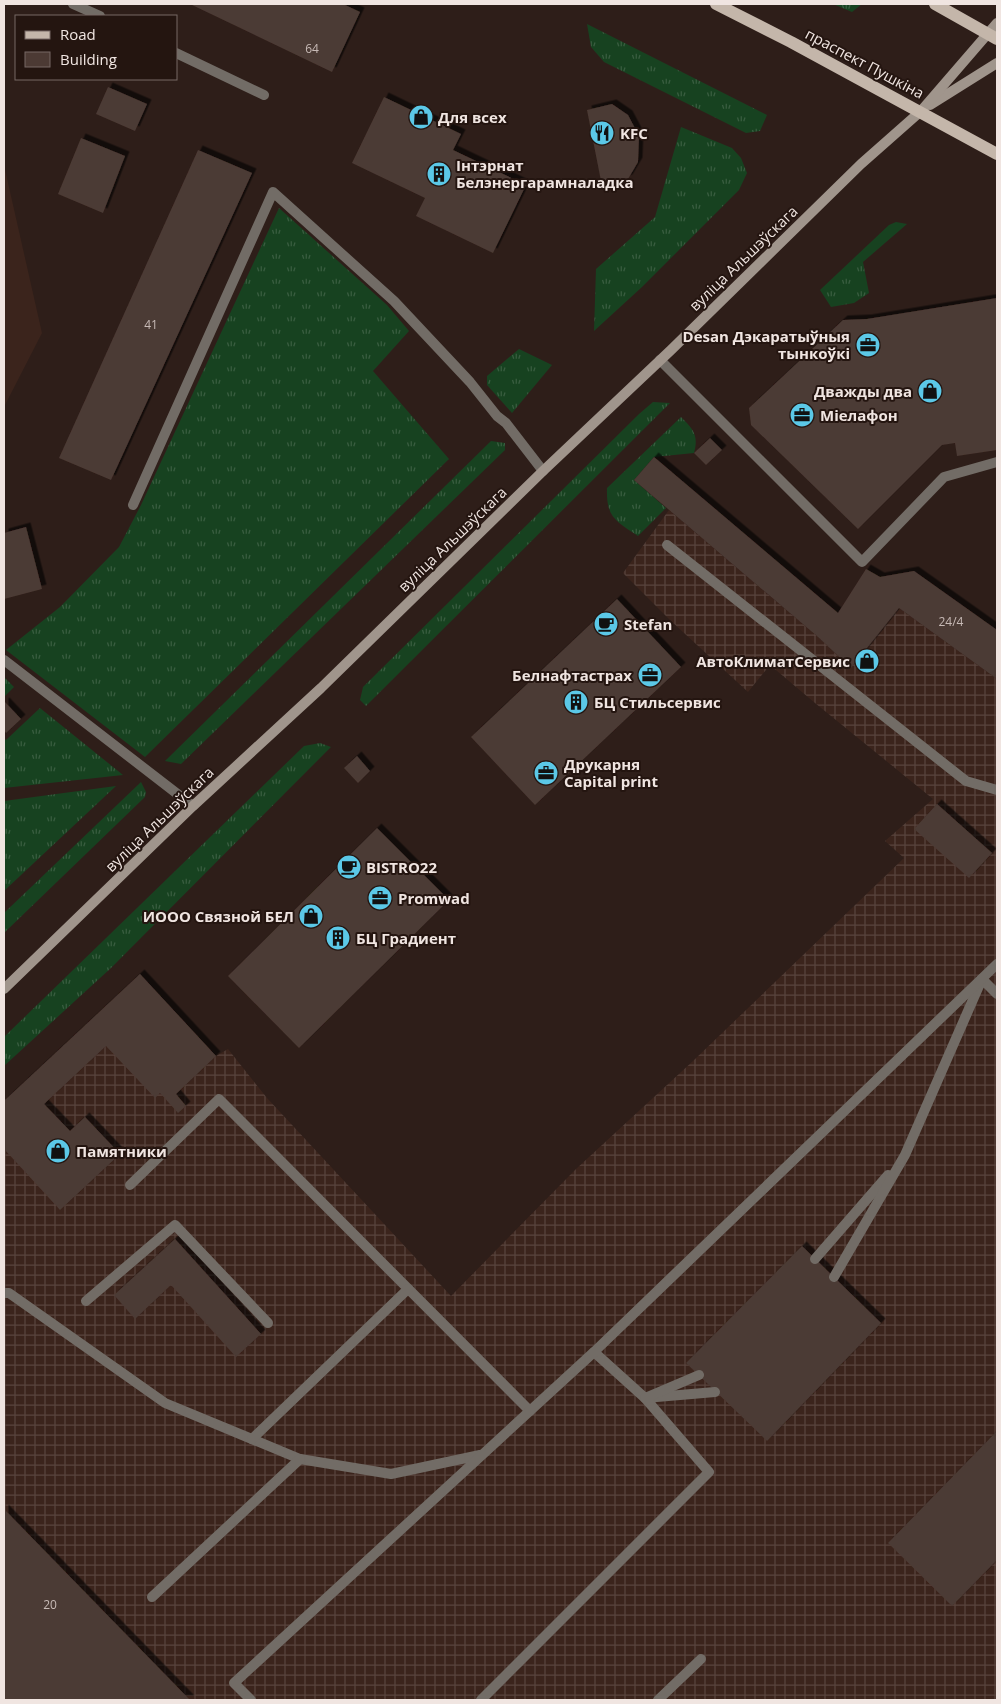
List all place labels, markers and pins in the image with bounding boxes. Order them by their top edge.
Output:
shop icon: Для всех [408,104,434,130]
place label: Для всех [438,107,507,127]
restaurant icon: KFC [589,120,615,146]
place label: KFC [620,123,648,143]
place label: Інтэрнат Белэнергарамналадка [456,155,634,192]
building icon: Інтэрнат Белэнергарамналадка [426,161,452,187]
place label: Desan Дэкаратыўныя тынкоўкі [683,326,850,363]
office icon: Desan Дэкаратыўныя тынкоўкі [855,332,881,358]
shop icon: Дважды два [917,378,943,404]
place label: Дважды два [814,381,912,401]
office icon: Міелафон [789,402,815,428]
place label: Міелафон [820,405,898,425]
cafe icon: Stefan [593,611,619,637]
place label: Stefan [624,614,672,634]
shop icon: АвтоКлиматСервис [854,648,880,674]
place label: АвтоКлиматСервис [696,651,850,671]
office icon: Белнафтастрах [637,662,663,688]
place label: Белнафтастрах [512,665,632,685]
building icon: БЦ Стильсервис [563,689,589,715]
place label: БЦ Стильсервис [594,692,721,712]
place label: Друкарня Capital print [564,754,658,791]
office icon: Друкарня Capital print [533,760,559,786]
cafe icon: BISTRO22 [336,854,362,880]
place label: BISTRO22 [366,857,437,877]
office icon: Promwad [367,885,393,911]
place label: Promwad [398,888,470,908]
shop icon: ИООО Связной БЕЛ [298,903,324,929]
place label: ИООО Связной БЕЛ [143,906,294,926]
building icon: БЦ Градиент [325,925,351,951]
place label: БЦ Градиент [356,928,456,948]
shop icon: Памятники [45,1138,71,1164]
place label: Памятники [76,1141,167,1161]

